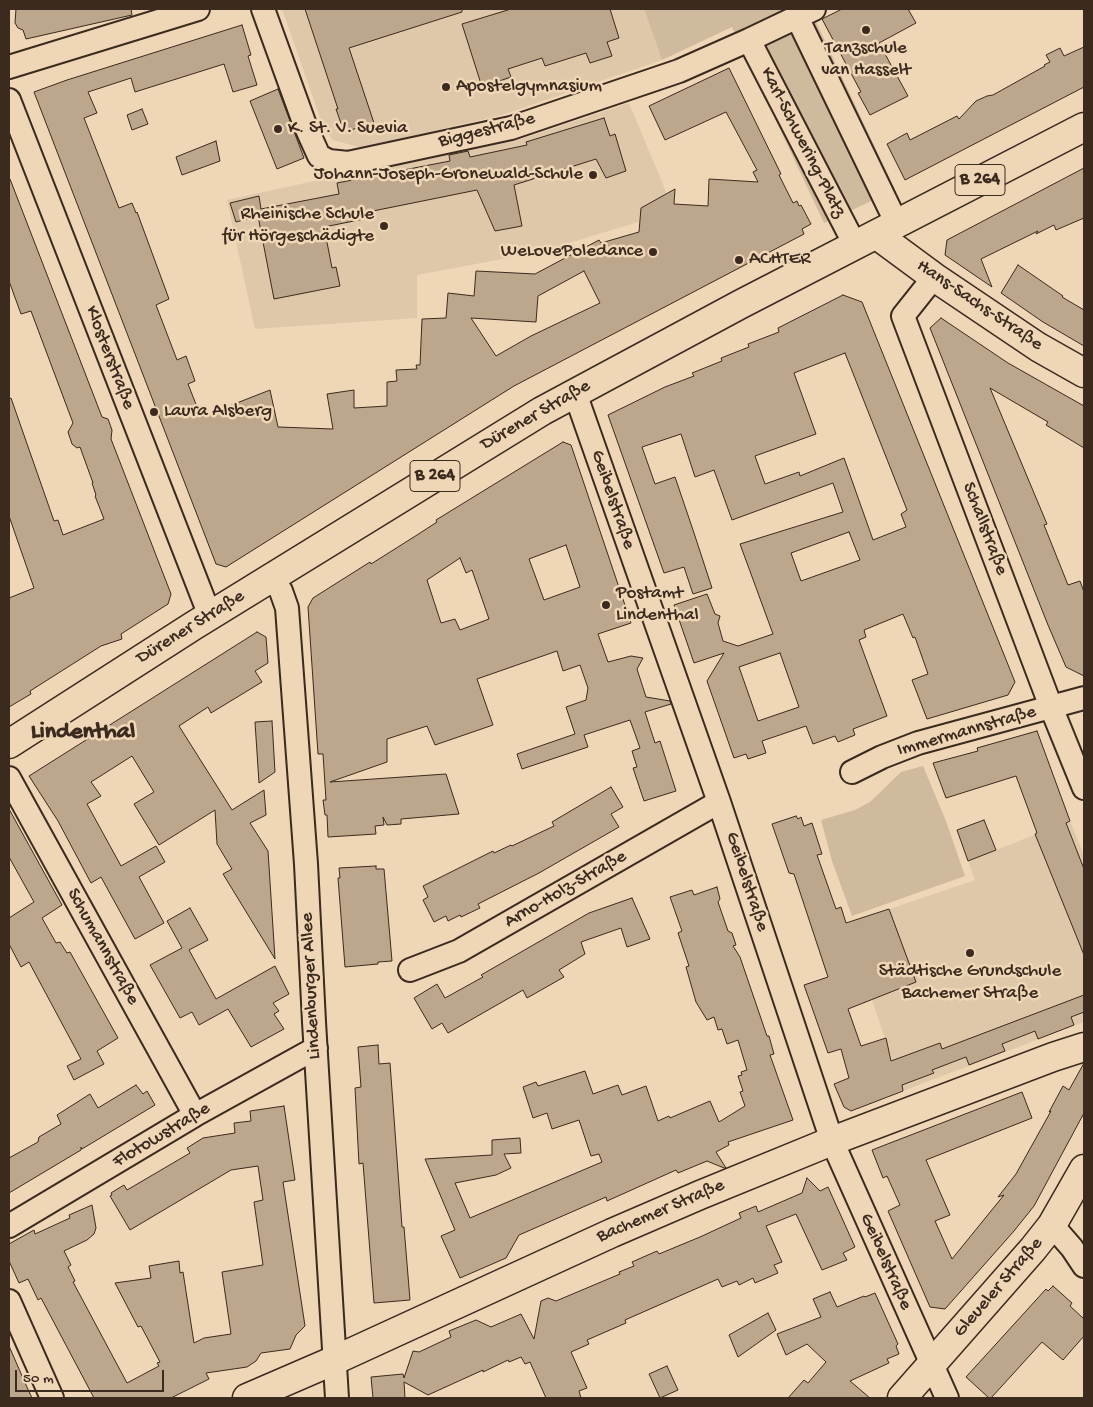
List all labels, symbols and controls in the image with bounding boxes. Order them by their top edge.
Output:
marker: Tanzschule van Hasselt [860,24,872,36]
place label: Tanzschule van Hasselt [821,38,911,82]
street label: Karl-Schwering-Platz [754,64,850,222]
place label: Apostelgymnasium [456,76,602,98]
marker: Apostelgymnasium [440,81,452,93]
street label: Biggestraße [436,108,538,154]
place label: K. St. V. Suevia [288,118,408,140]
marker: K. St. V. Suevia [272,123,284,135]
place label: Johann-Joseph-Gronewald-Schule [314,164,583,186]
road number: B 264 [955,164,1005,196]
marker: Johann-Joseph-Gronewald-Schule [587,169,599,181]
place label: Rheinische Schule für Hörgeschädigte [222,204,374,248]
marker: Rheinische Schule für Hörgeschädigte [378,220,390,232]
place label: WeLovePoledance [501,241,643,263]
marker: WeLovePoledance [647,246,659,258]
place label: ACHTER [749,249,810,271]
marker: ACHTER [733,254,745,266]
street label: Hans-Sachs-Straße [911,255,1047,357]
street label: Klosterstraße [79,303,139,413]
street label: Dürener Straße [477,375,595,457]
place label: Laura Alsberg [164,401,272,423]
marker: Laura Alsberg [148,406,160,418]
street label: Geibelstraße [584,447,640,553]
road number: B 264 [410,461,460,492]
street label: Schallstraße [956,479,1012,579]
place label: Postamt Lindenthal [616,583,699,627]
street label: Dürener Straße [133,586,249,670]
marker: Postamt Lindenthal [600,599,612,611]
street label: Immermannstraße [895,701,1039,763]
district label: Lindenthal [31,719,135,747]
street label: Geibelstraße [719,829,773,935]
street label: Arno-Holz-Straße [501,846,631,934]
street label: Schumannstraße [61,885,143,1009]
street label: Lindenburger Allee [297,912,327,1060]
marker: Städtische Grundschule Bachemer Straße [964,947,976,959]
place label: Städtische Grundschule Bachemer Straße [879,961,1061,1005]
street label: Flotowstraße [109,1098,215,1174]
street label: Bachemer Straße [594,1175,728,1249]
street label: Geibelstraße [854,1210,916,1314]
street label: Gleueler Straße [949,1233,1049,1343]
scale bar [18,1360,166,1392]
text: 50 m [23,1370,54,1388]

